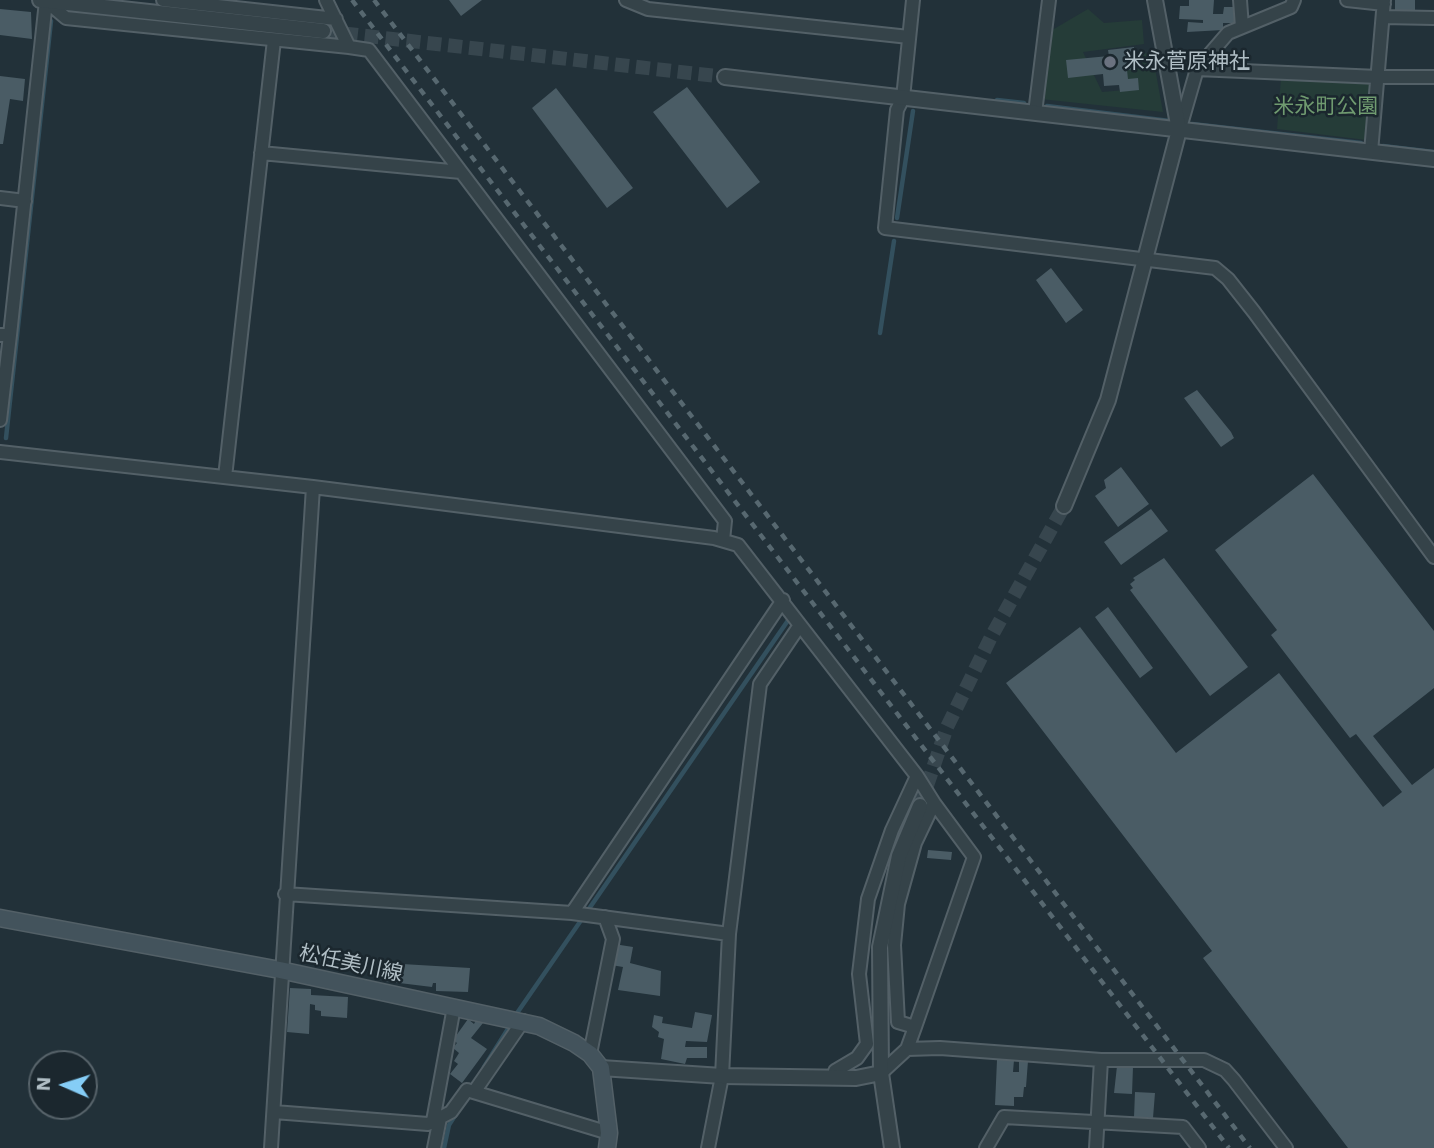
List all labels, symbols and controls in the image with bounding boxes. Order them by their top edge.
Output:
place label: 米永菅原神社 [1124,49,1250,75]
marker: 米永菅原神社 [1102,54,1118,70]
park label: 米永町公園 [1274,94,1378,120]
street label: 松任美川線 [297,941,405,987]
north arrow [28,1050,98,1120]
text: N [32,1076,55,1092]

